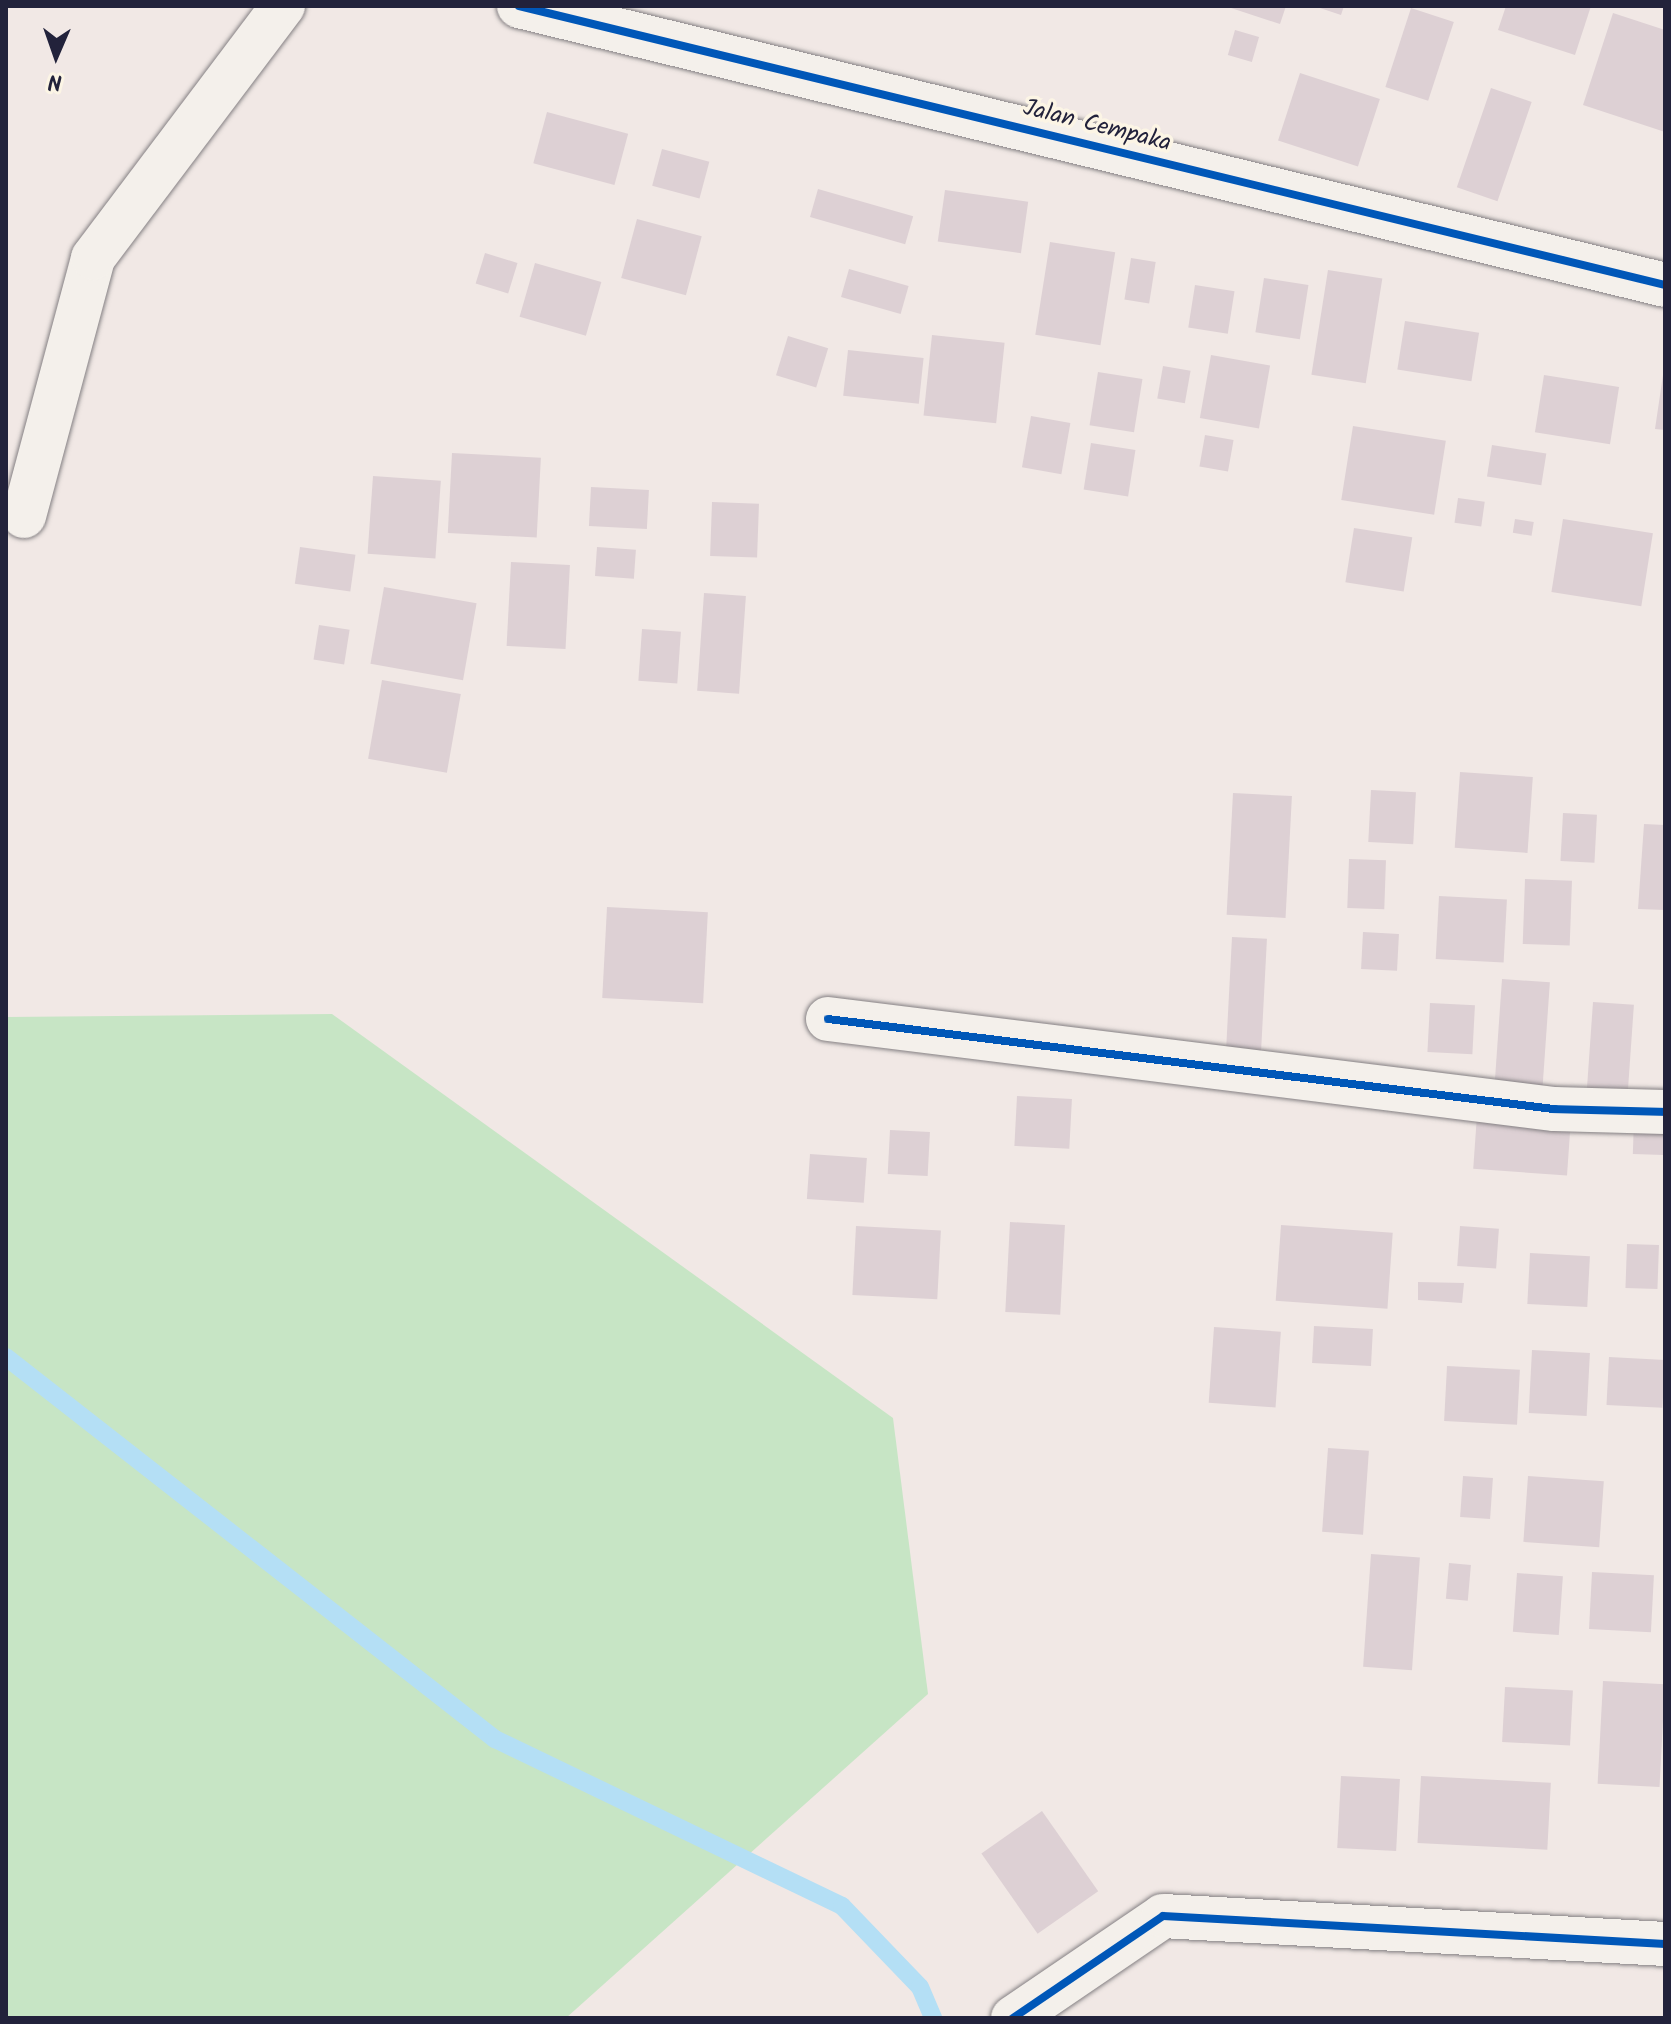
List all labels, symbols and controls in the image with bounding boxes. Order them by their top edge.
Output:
north arrow [16,16,96,96]
text: N [48,63,63,98]
street label: Jalan Cempaka [1020,94,1174,158]

